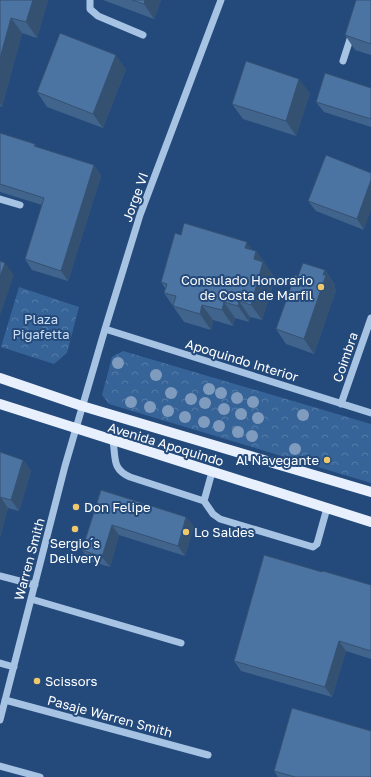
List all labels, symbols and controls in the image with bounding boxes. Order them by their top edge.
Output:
street label: Jorge VI [119,170,151,224]
place label: Consulado Honorario de Costa de Marfil [181,272,313,303]
marker: Consulado Honorario de Costa de Marfil [316,282,326,292]
park label: Plaza Pigafetta [12,311,70,342]
street label: Coimbra [329,330,361,384]
street label: Apoquindo Interior [184,335,300,385]
street label: Avenida Apoquindo [106,419,226,469]
place label: Al Navegante [236,452,319,468]
marker: Al Navegante [322,455,332,465]
place label: Don Felipe [84,499,150,515]
marker: Don Felipe [71,502,81,512]
street label: Warren Smith [10,516,48,602]
marker: Sergio´s Delivery [70,524,80,534]
place label: Lo Saldes [194,524,255,540]
marker: Lo Saldes [181,527,191,537]
place label: Sergio´s Delivery [49,535,102,566]
place label: Scissors [45,673,98,689]
marker: Scissors [32,676,42,686]
street label: Pasaje Warren Smith [46,692,174,740]

